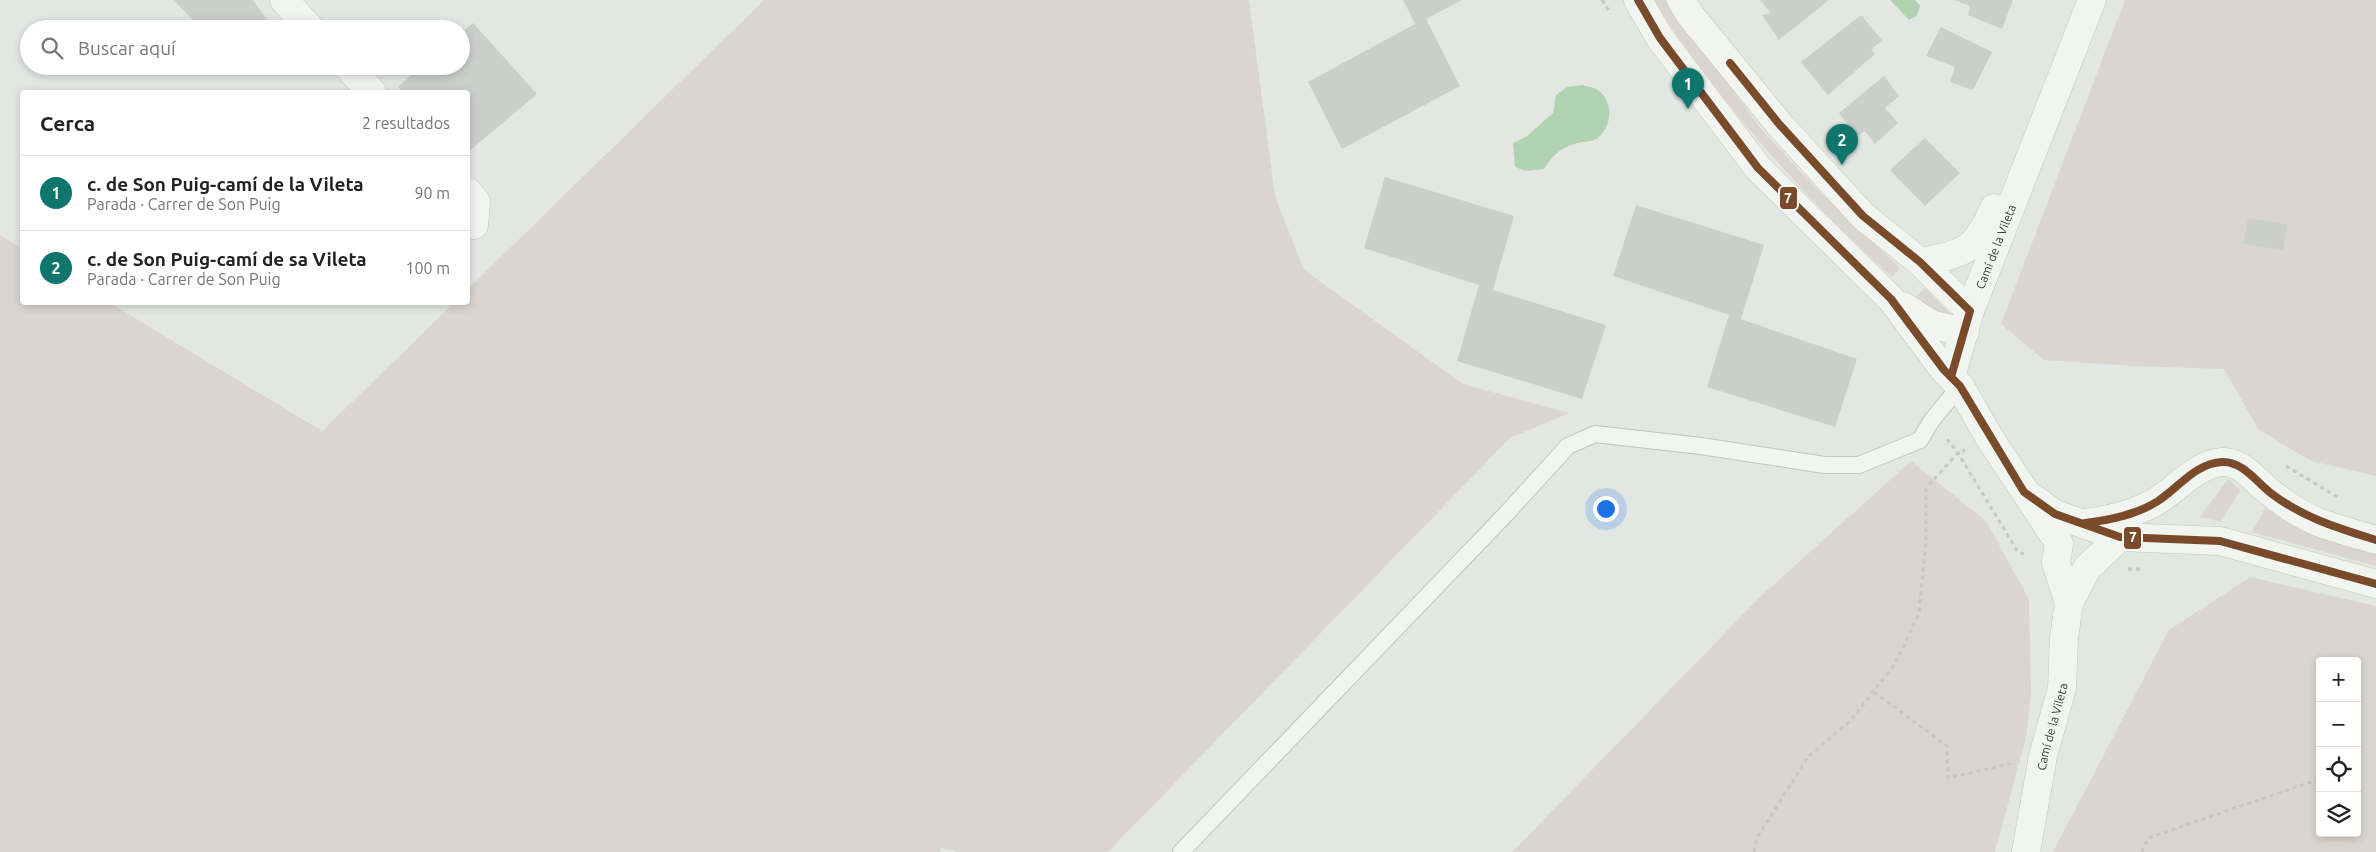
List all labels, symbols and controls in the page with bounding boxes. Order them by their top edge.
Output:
search box [20,20,470,75]
icon: search [38,34,66,62]
text: Buscar aquí [78,37,176,59]
pin: 1 [1672,68,1704,109]
text: Cerca [40,111,95,135]
text: 2 resultados [362,114,450,132]
pin: 2 [1826,124,1858,165]
text: c. de Son Puig-camí de la Vileta [87,173,364,195]
text: 1 [51,184,61,202]
text: 90 m [414,184,450,202]
line badge: 7 [1779,186,1798,210]
text: 7 [1784,190,1792,206]
text: Parada · Carrer de Son Puig [87,195,281,213]
street label: Camí de la Vileta [1973,202,2018,291]
text: c. de Son Puig-camí de sa Vileta [87,248,367,270]
text: 2 [51,259,61,277]
text: 100 m [405,259,450,277]
text: Parada · Carrer de Son Puig [87,270,281,288]
your location [1593,496,1619,522]
line badge: 7 [2123,526,2142,550]
text: 7 [2129,529,2137,545]
map controls [2316,657,2361,837]
button: + [2316,657,2361,702]
street label: Camí de la Vileta [2034,683,2069,771]
button: − [2316,702,2361,747]
button: locate [2316,747,2361,792]
button: layers [2316,792,2361,837]

